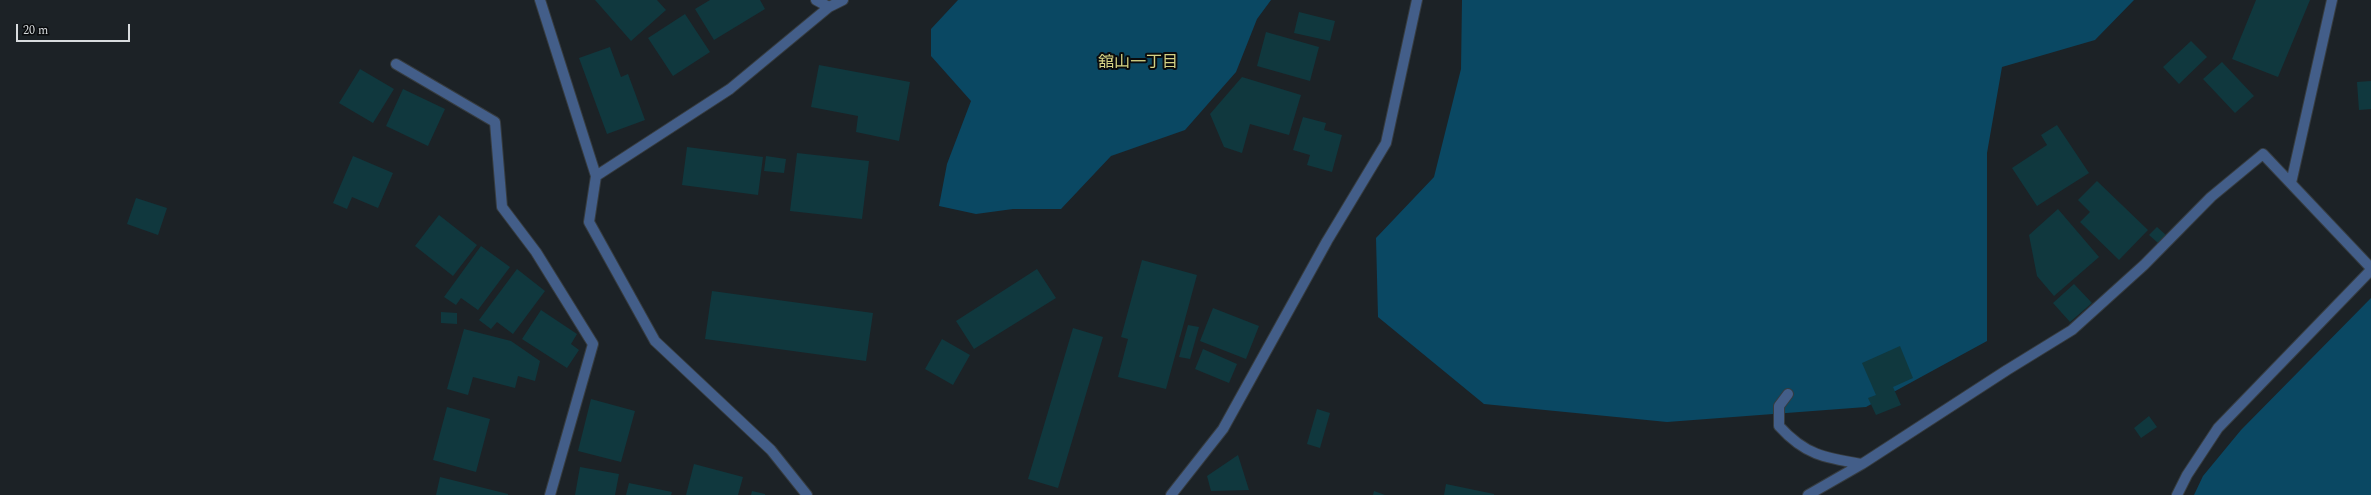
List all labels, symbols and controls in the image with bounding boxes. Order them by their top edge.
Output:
scale bar [18,16,132,42]
text: 20 m [23,21,48,40]
district label: 舘山一丁目 [1098,54,1178,74]

